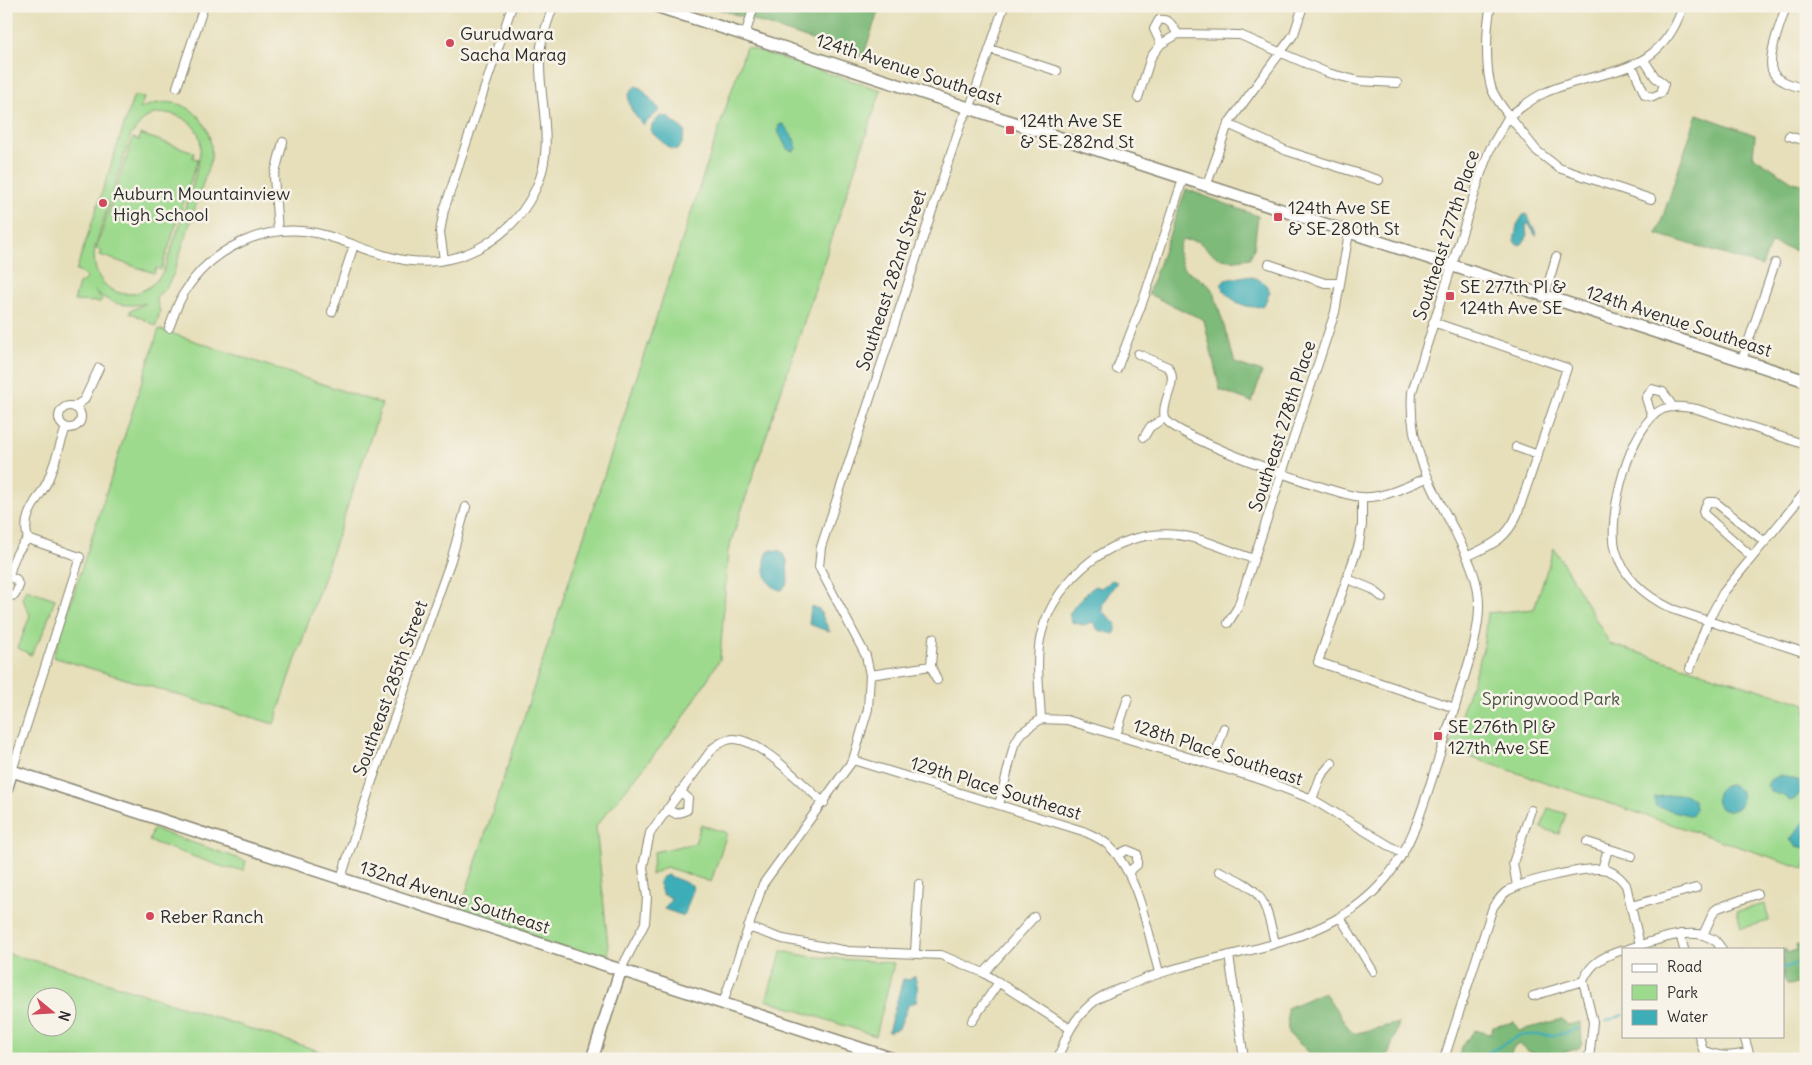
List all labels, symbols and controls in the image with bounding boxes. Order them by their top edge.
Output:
place label: Gurudwara Sacha Marag [460,22,566,66]
street label: 124th Avenue Southeast [813,28,1005,110]
marker: Gurudwara Sacha Marag [444,37,456,49]
place label: 124th Ave SE & SE 282nd St [1020,109,1134,153]
marker: 124th Ave SE & SE 282nd St [1004,124,1016,136]
street label: Southeast 277th Place [1408,147,1484,323]
place label: Auburn Mountainview High School [113,182,290,226]
street label: Southeast 282nd Street [851,187,931,373]
place label: 124th Ave SE & SE 280th St [1288,196,1400,240]
marker: Auburn Mountainview High School [97,197,109,209]
marker: 124th Ave SE & SE 280th St [1272,211,1284,223]
place label: SE 277th Pl & 124th Ave SE [1460,275,1566,319]
street label: 124th Avenue Southeast [1583,280,1775,362]
marker: SE 277th Pl & 124th Ave SE [1444,290,1456,302]
street label: Southeast 278th Place [1243,337,1321,515]
street label: Southeast 285th Street [348,597,432,779]
park label: Springwood Park [1482,687,1620,710]
street label: 128th Place Southeast [1130,714,1306,790]
place label: SE 276th Pl & 127th Ave SE [1448,715,1556,759]
marker: SE 276th Pl & 127th Ave SE [1432,730,1444,742]
street label: 129th Place Southeast [908,751,1084,825]
street label: 132nd Avenue Southeast [357,855,553,939]
place label: Reber Ranch [160,905,264,928]
marker: Reber Ranch [144,910,156,922]
legend [1622,948,1784,1038]
text: Road [1667,957,1702,976]
text: Park [1667,983,1698,1002]
north arrow [28,988,78,1038]
text: Water [1667,1007,1708,1026]
text: N [54,1009,74,1023]

